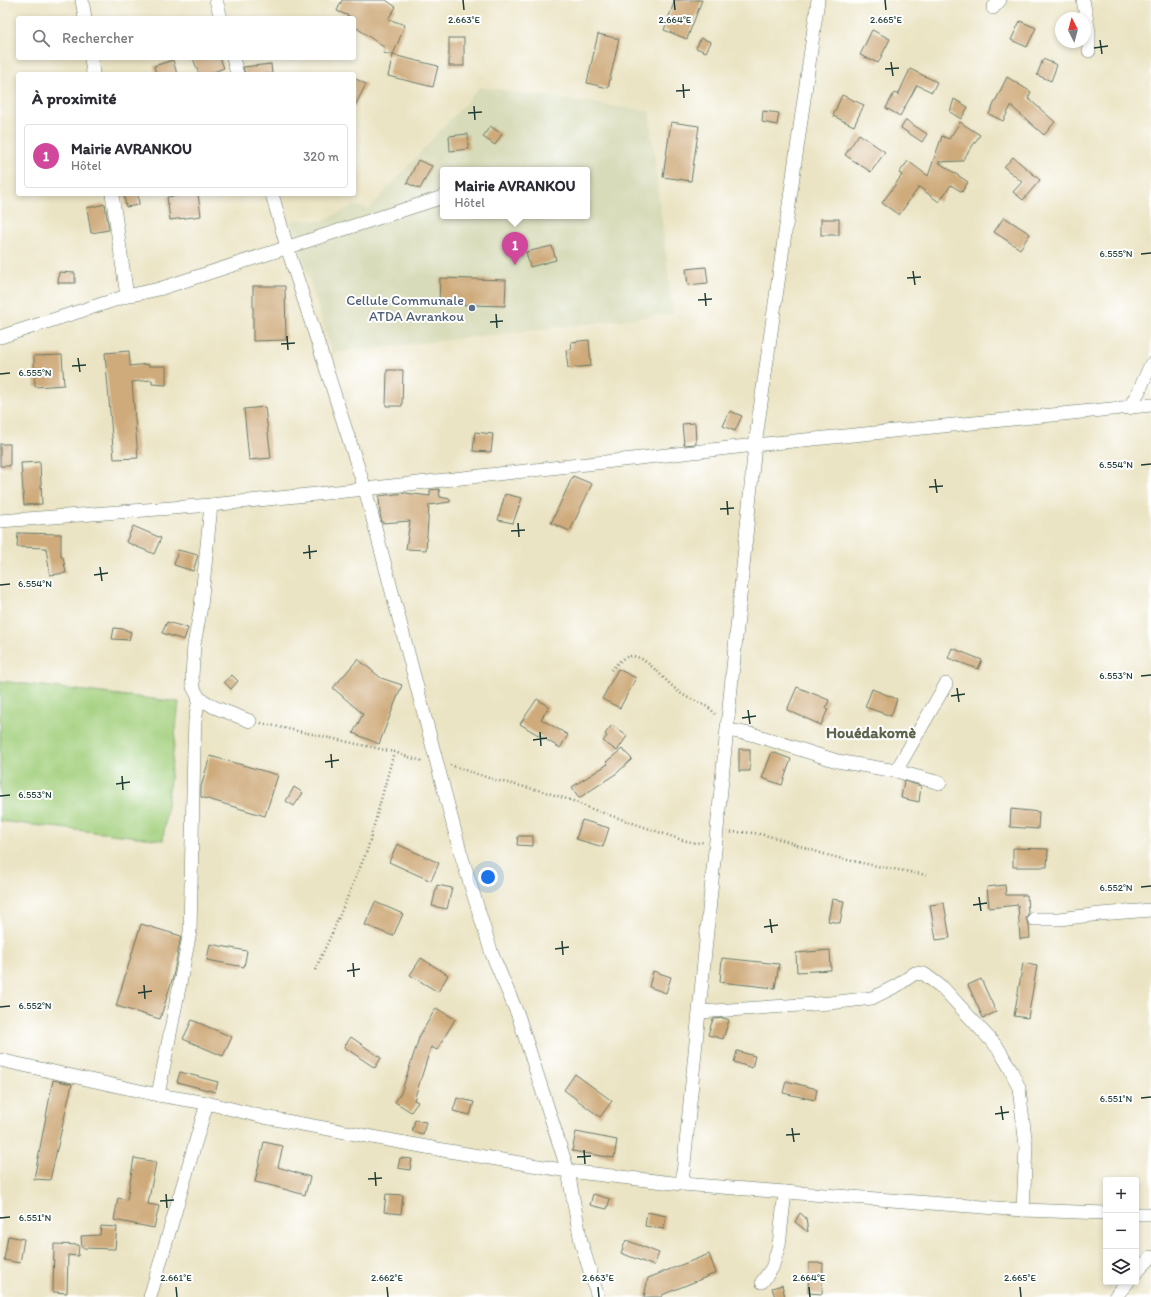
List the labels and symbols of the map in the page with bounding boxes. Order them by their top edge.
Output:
north arrow [1055,12,1091,48]
text: 2.663°E [448,13,481,26]
text: 2.664°E [659,13,692,26]
text: 2.665°E [870,13,902,26]
pin: 1 [502,232,528,265]
text: 6.555°N [1099,247,1133,260]
place label: Cellule Communale ATDA Avrankou [346,292,464,325]
marker: Cellule Communale ATDA Avrankou [467,303,477,313]
text: 6.555°N [18,366,52,379]
text: 6.554°N [1099,458,1133,471]
text: 6.554°N [18,577,52,590]
text: 6.553°N [1099,669,1133,682]
district label: Houédakomè [826,723,916,742]
text: 6.553°N [18,788,52,801]
your location [478,867,498,887]
text: 6.552°N [1099,881,1133,894]
text: 6.552°N [18,999,52,1012]
text: 6.551°N [1100,1092,1133,1105]
text: 6.551°N [19,1211,52,1224]
text: 2.661°E [160,1271,192,1284]
text: 2.662°E [371,1271,403,1284]
text: 2.663°E [582,1271,615,1284]
text: 2.664°E [793,1271,826,1284]
text: 2.665°E [1004,1271,1036,1284]

